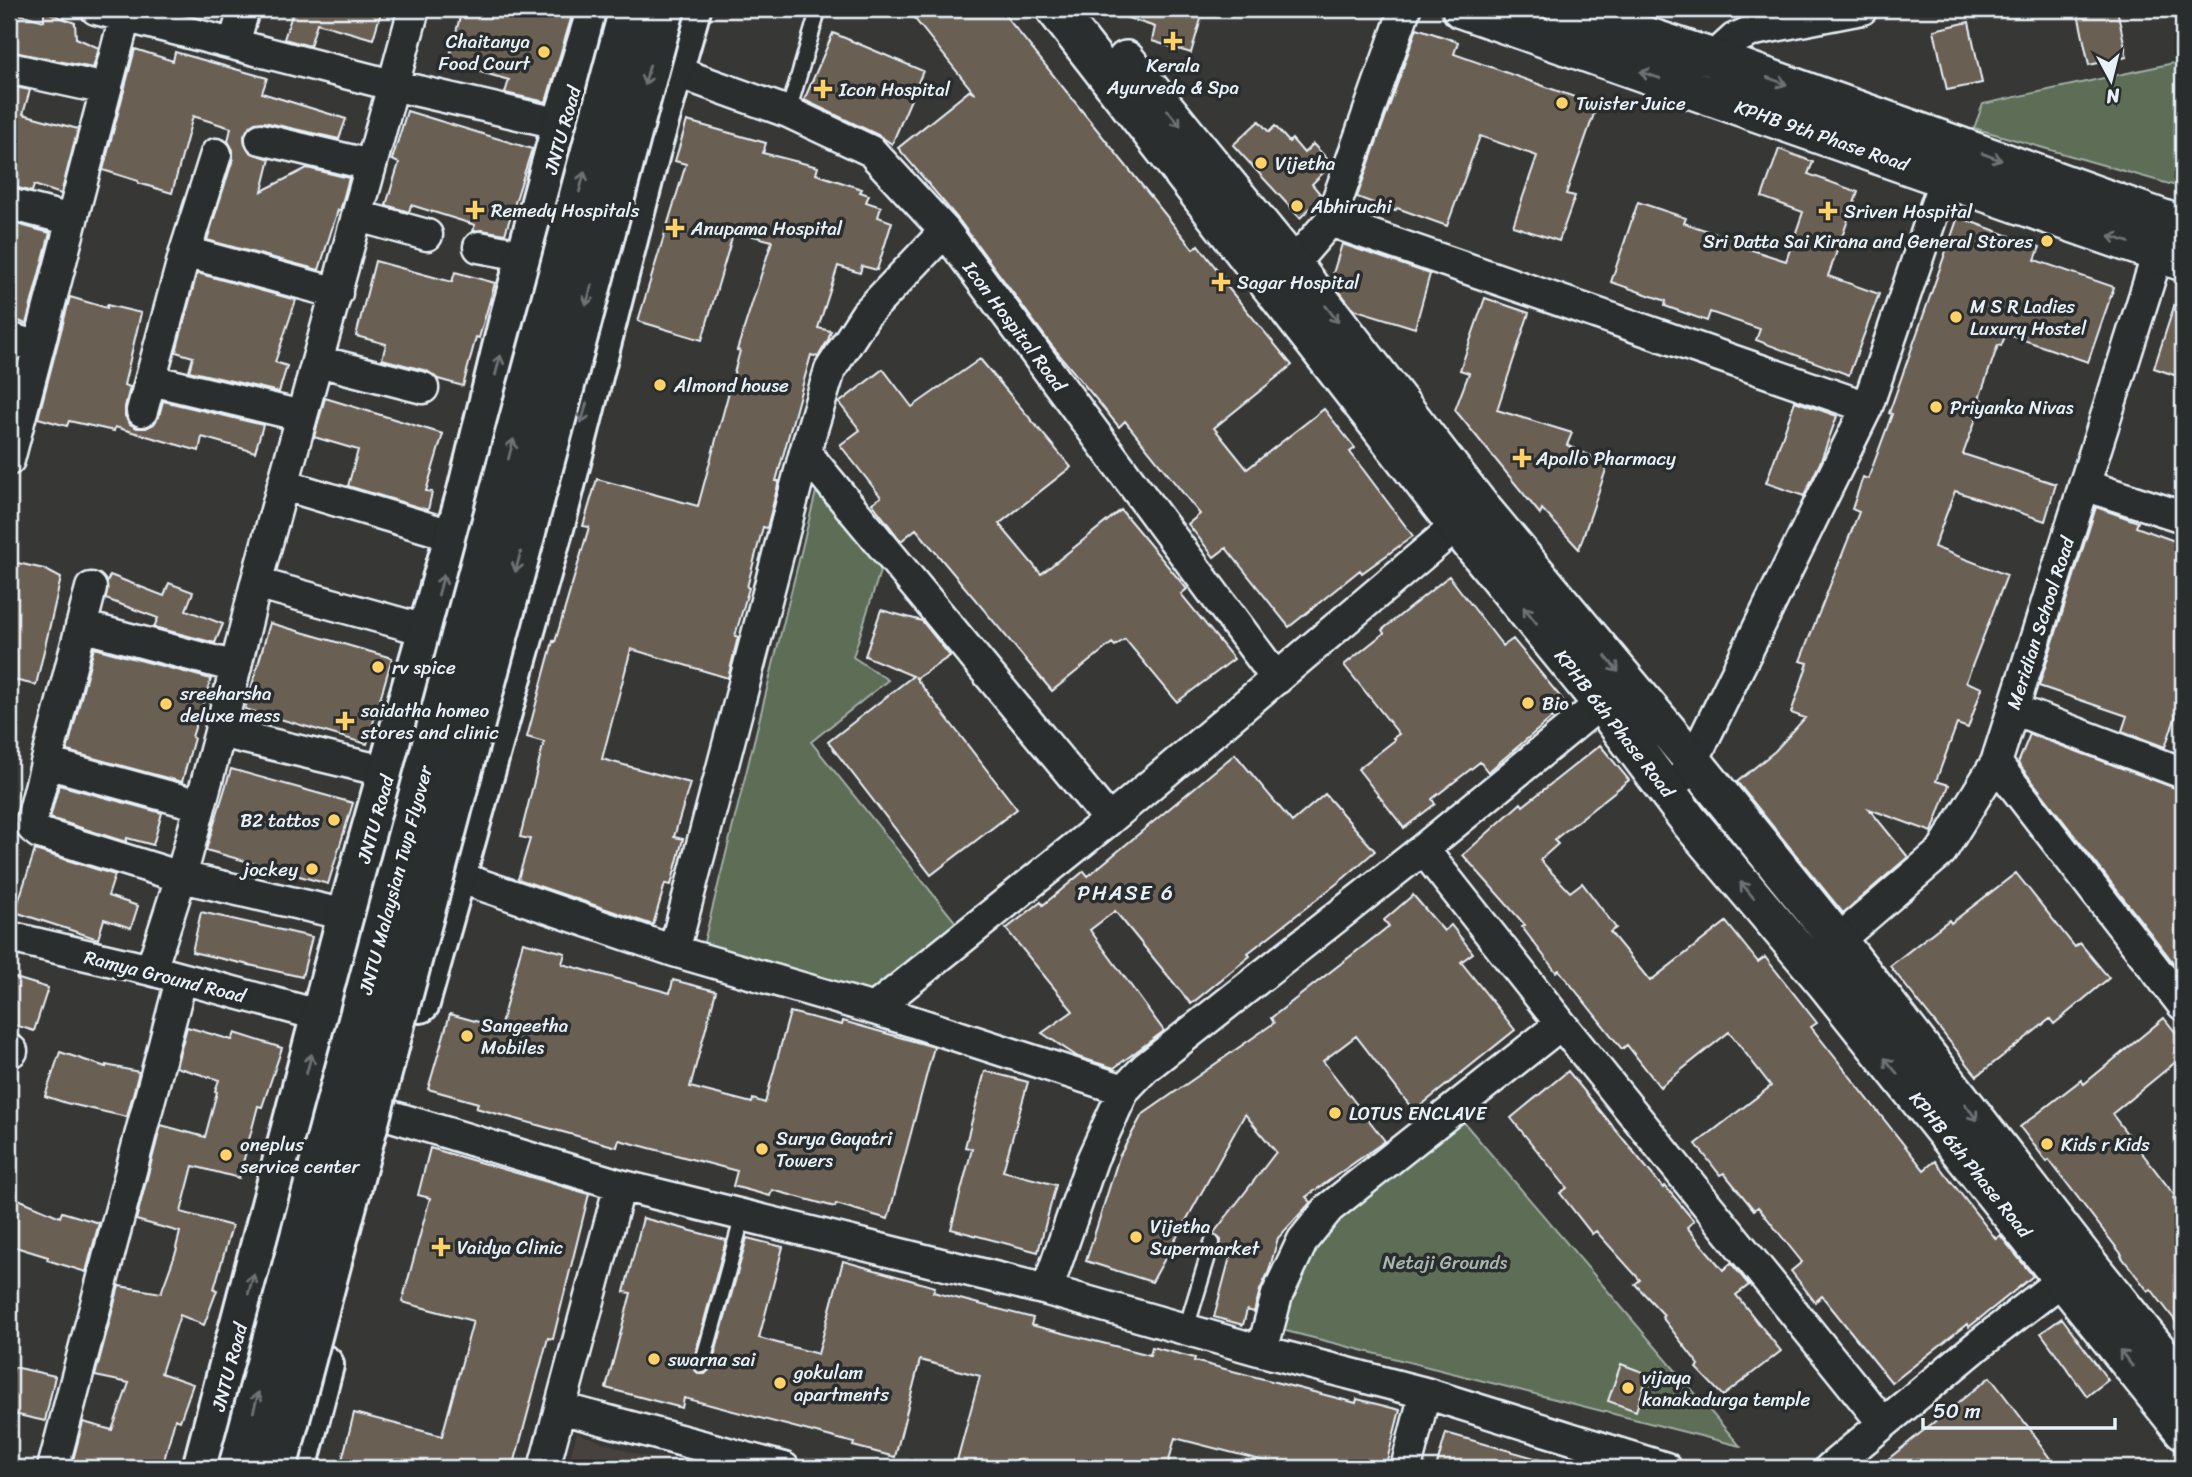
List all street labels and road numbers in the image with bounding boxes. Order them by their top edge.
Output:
street label: JNTU Road [534,80,591,179]
street label: KPHB 9th Phase Road [1730,90,1914,181]
street label: Icon Hospital Road [954,253,1076,400]
street label: Meridian School Road [1997,531,2085,714]
street label: KPHB 6th Phase Road [1546,642,1684,806]
street label: JNTU Malaysian Twp Flyover [349,761,442,999]
street label: JNTU Road [347,769,404,868]
street label: Ramya Ground Road [81,940,251,1013]
street label: KPHB 6th Phase Road [1901,1083,2041,1246]
street label: JNTU Road [202,1318,258,1416]

